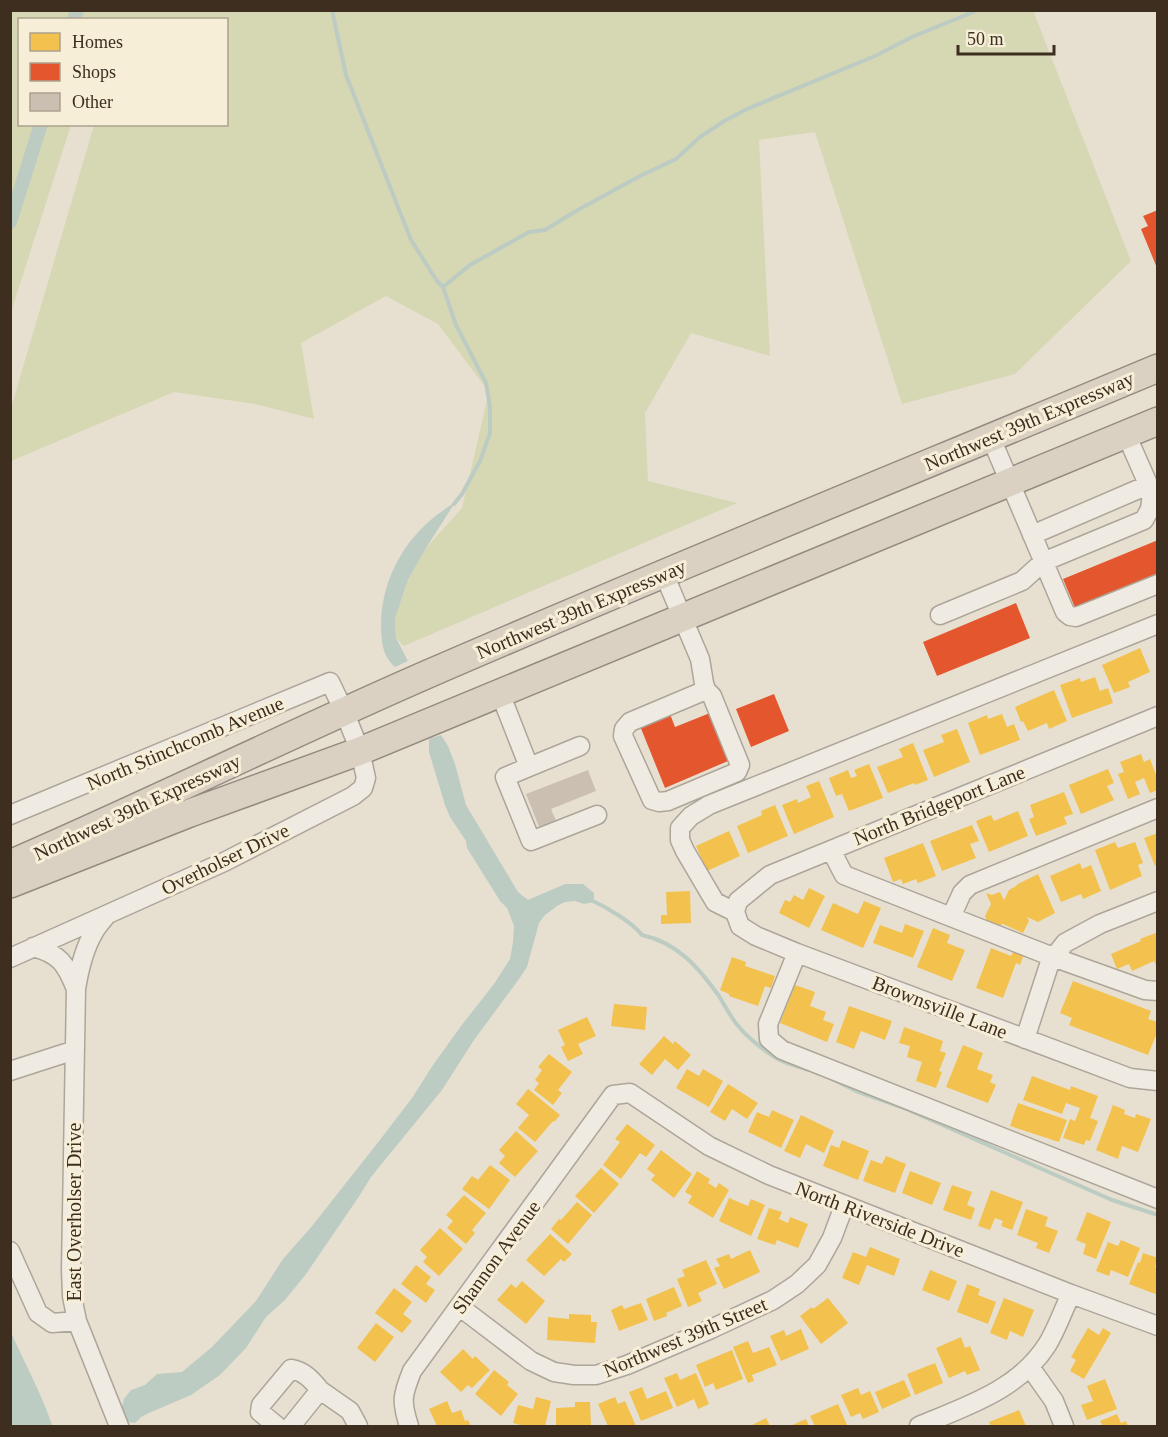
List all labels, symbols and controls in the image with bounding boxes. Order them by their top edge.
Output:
legend [18,18,228,126]
scale bar [958,18,1054,56]
text: 50 m [967,29,1004,49]
text: Homes [72,32,123,52]
text: Shops [72,62,116,82]
text: Other [72,92,113,112]
street label: Northwest 39th Expressway [921,367,1137,476]
street label: Northwest 39th Expressway [473,555,689,664]
street label: North Stinchcomb Avenue [83,691,287,795]
street label: Northwest 39th Expressway [30,749,244,866]
street label: North Bridgeport Lane [850,760,1029,850]
street label: Overholser Drive [158,819,293,899]
street label: Brownsville Lane [869,971,1011,1043]
street label: East Overholser Drive [63,1122,85,1301]
street label: North Riverside Drive [793,1177,968,1261]
street label: Shannon Avenue [448,1196,545,1318]
street label: Northwest 39th Street [600,1292,770,1381]

